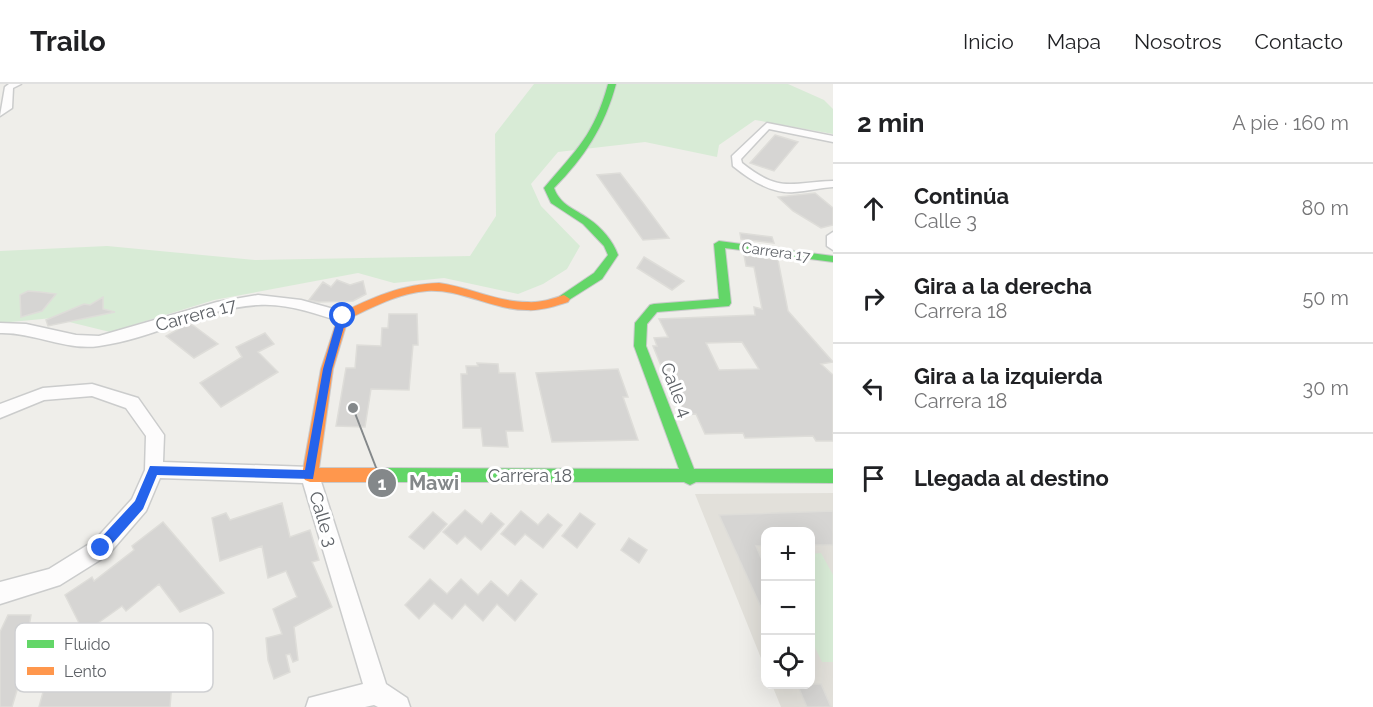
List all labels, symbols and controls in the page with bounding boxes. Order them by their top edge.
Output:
text: Trailo [30,25,106,58]
text: Inicio [963,29,1014,54]
text: Mapa [1047,29,1101,54]
text: Nosotros [1134,29,1222,54]
text: Contacto [1255,29,1343,54]
text: 2 min [857,108,924,138]
text: A pie · 160 m [1232,111,1349,135]
text: Continúa [914,183,1009,209]
icon: ahead [857,192,890,225]
text: 80 m [1301,196,1349,220]
text: Calle 3 [914,209,977,233]
street label: Carrera 17 [740,238,812,266]
text: Gira a la derecha [914,273,1092,299]
icon: right [857,282,890,315]
text: 50 m [1302,286,1349,310]
street label: Carrera 17 [153,294,239,335]
text: Carrera 18 [914,299,1007,323]
route start [329,302,355,328]
street label: Calle 4 [656,359,697,420]
text: Gira a la izquierda [914,363,1103,389]
icon: left [857,372,890,405]
text: 30 m [1303,376,1349,400]
text: Carrera 18 [914,389,1007,413]
icon: arrive [857,462,890,495]
callout: Mawi [367,464,471,502]
street label: Carrera 18 [488,465,572,486]
text: Llegada al destino [914,465,1109,491]
text: Mawi [409,471,459,495]
text: 1 [378,473,387,494]
street label: Calle 3 [305,489,342,549]
map controls [761,527,815,689]
button: + [761,527,815,581]
route end [87,534,113,560]
button: − [761,581,815,635]
legend [15,623,213,692]
text: Fluido [64,635,110,654]
button: locate [761,635,815,689]
text: Lento [64,662,107,681]

